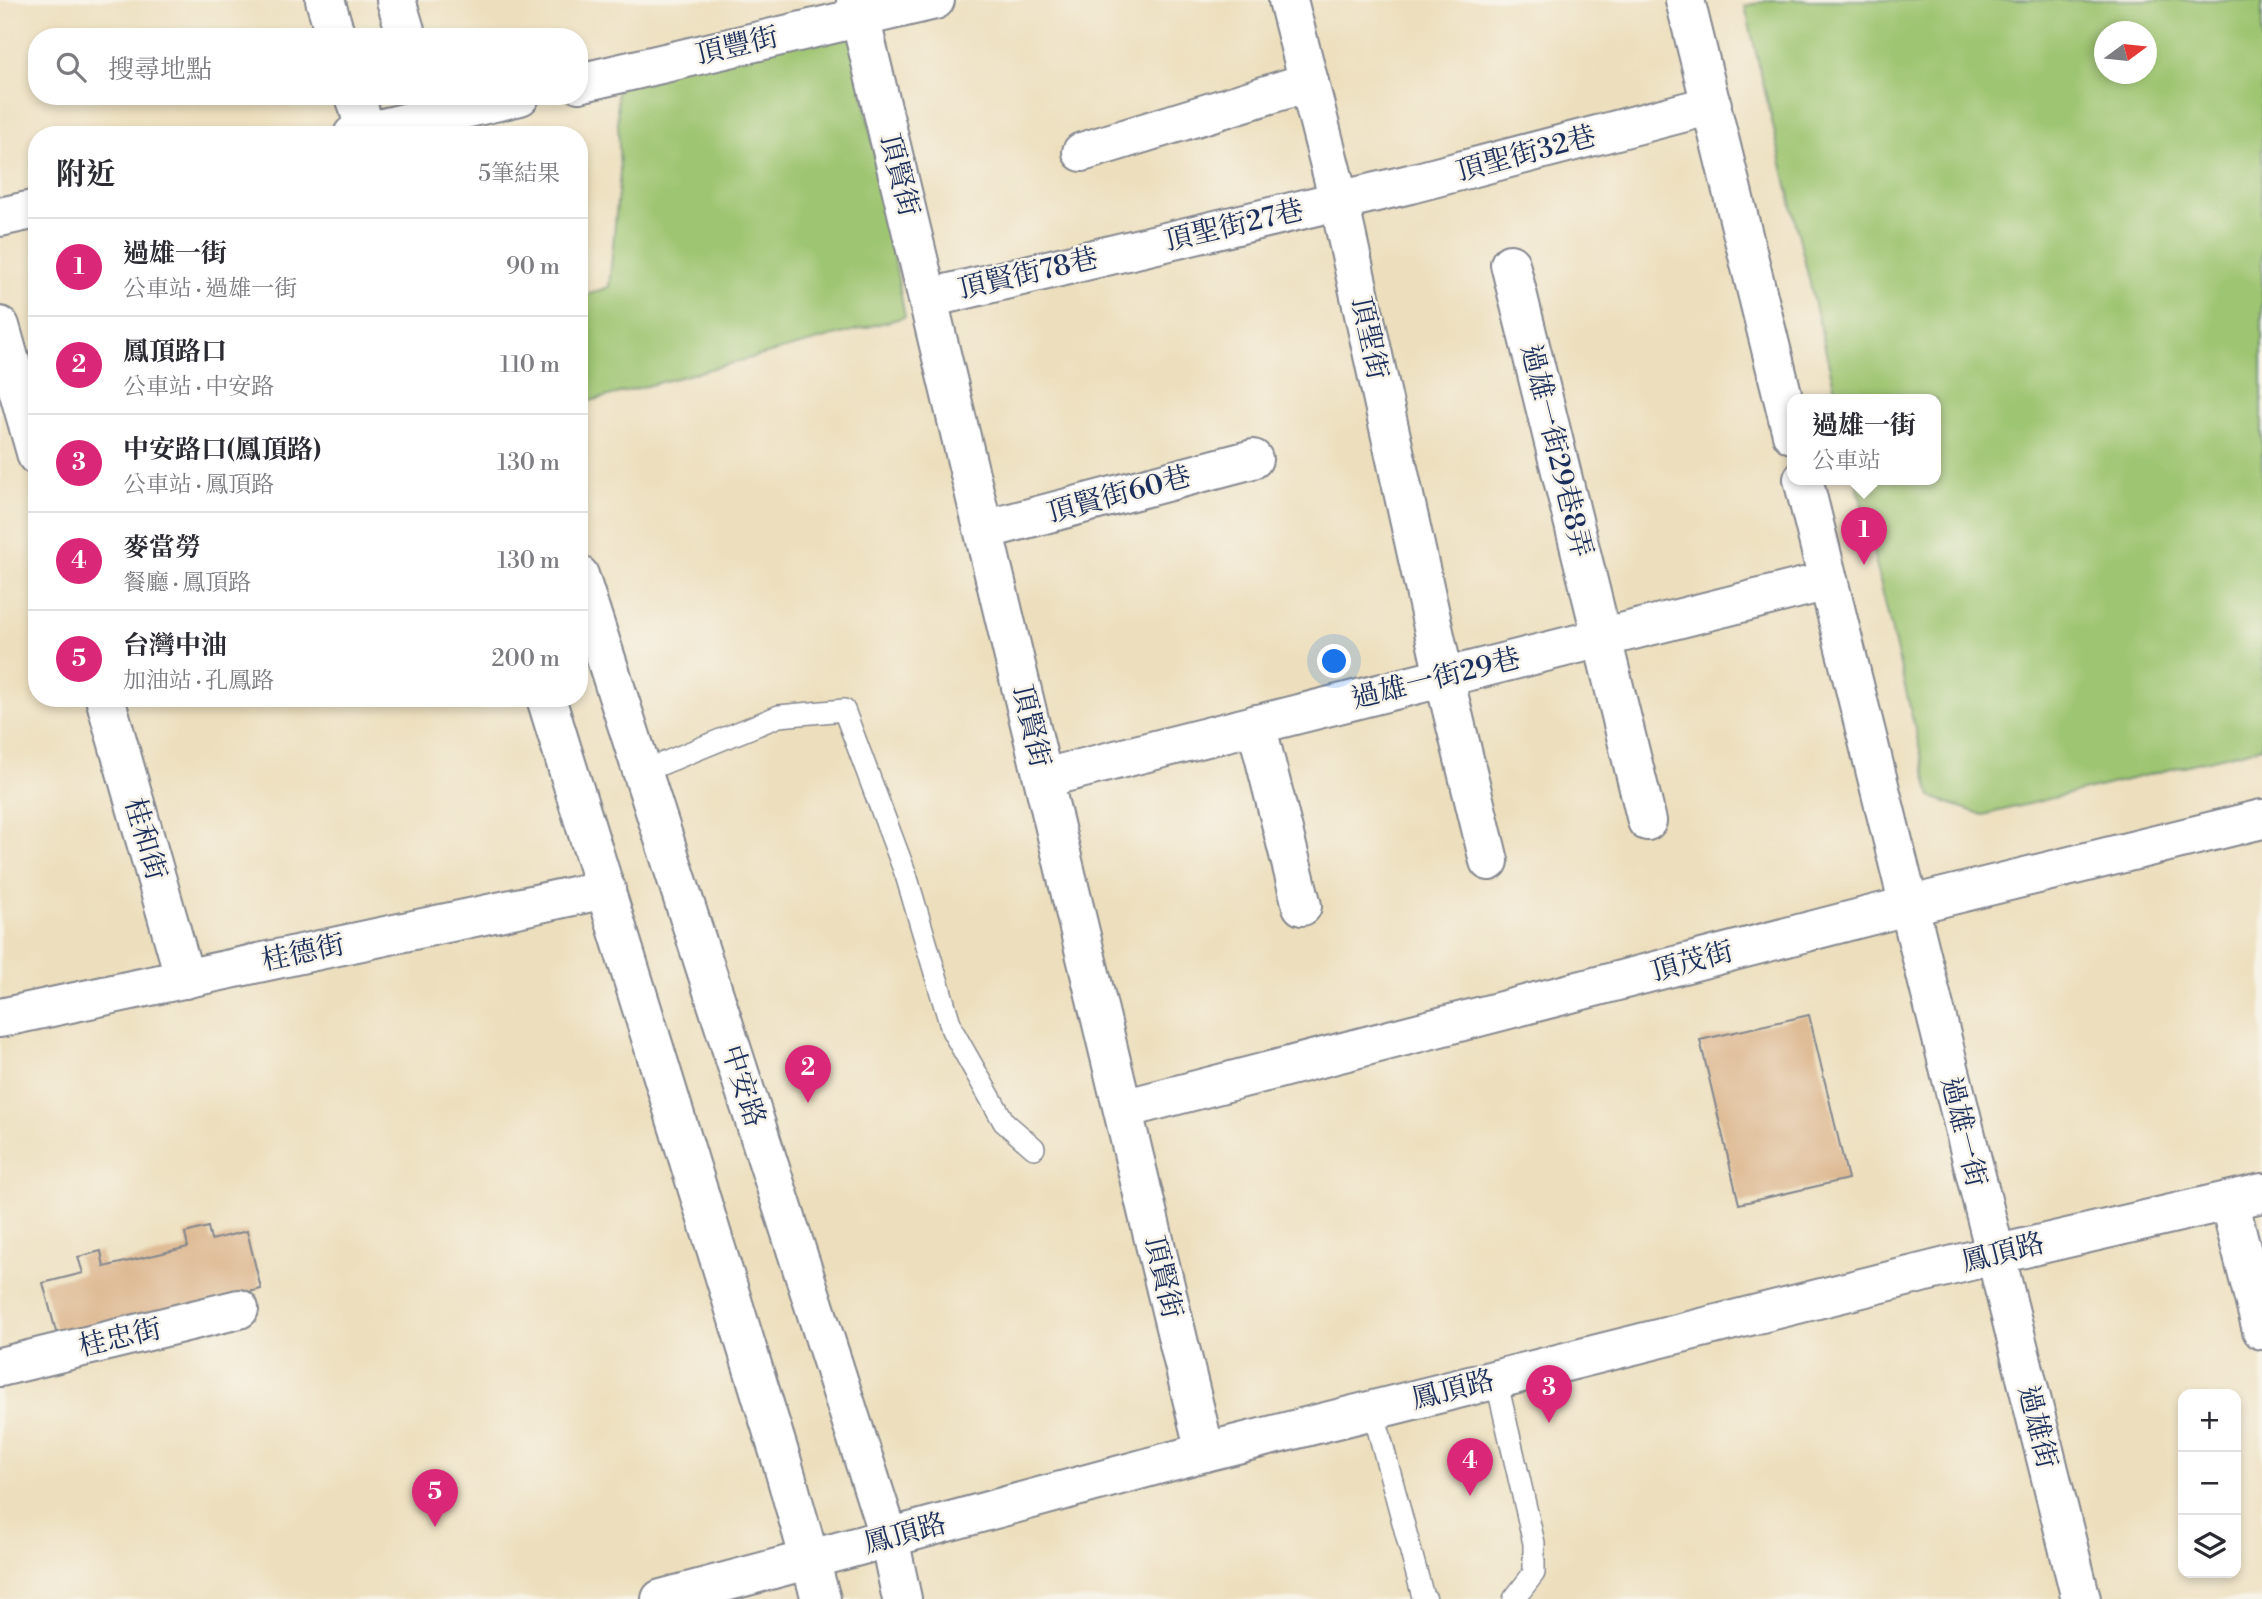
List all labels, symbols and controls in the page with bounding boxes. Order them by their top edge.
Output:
street label: 頂豐街 [692,19,782,73]
north arrow [2094,21,2157,84]
search box [28,28,588,105]
icon: search [52,48,90,86]
text: 搜尋地點 [108,54,212,86]
street label: 頂聖街32巷 [1452,119,1600,189]
street label: 頂賢街 [872,130,926,220]
text: 附近 [56,156,116,194]
text: 5筆結果 [478,160,560,188]
street label: 頂聖街27巷 [1161,193,1307,259]
text: 過雄一街 [123,238,227,270]
street label: 頂賢街78巷 [955,241,1101,307]
text: 1 [73,253,85,281]
text: 90 m [506,253,560,281]
text: 公車站 · 過雄一街 [123,275,297,303]
street label: 頂聖街 [1343,293,1395,383]
text: 鳳頂路口 [123,336,227,368]
street label: 過雄一街29巷8弄 [1513,341,1599,561]
text: 2 [72,351,86,379]
text: 110 m [500,351,560,379]
text: 公車站 · 中安路 [123,373,274,401]
popup [1787,394,1941,485]
text: 過雄一街 [1812,410,1916,442]
text: 中安路口(鳳頂路) [123,434,321,466]
text: 公車站 [1812,447,1881,475]
text: 3 [72,449,86,477]
text: 130 m [497,449,560,477]
street label: 頂賢街60巷 [1043,459,1195,531]
text: 公車站 · 鳳頂路 [123,471,274,499]
pin: 1 [1841,507,1887,565]
text: 麥當勞 [123,532,201,564]
text: 4 [71,547,87,575]
text: 130 m [497,547,560,575]
text: 餐廳 · 鳳頂路 [123,569,251,597]
text: 台灣中油 [123,630,227,662]
street label: 過雄一街29巷 [1348,641,1524,717]
your location [1317,644,1351,678]
text: 5 [72,645,86,673]
text: 200 m [492,645,560,673]
text: 加油站 · 孔鳳路 [123,667,274,695]
street label: 頂賢街 [1004,681,1058,771]
street label: 桂和街 [117,794,173,884]
street label: 桂德街 [258,927,348,979]
street label: 頂茂街 [1647,934,1737,990]
street label: 中安路 [713,1041,773,1131]
pin: 2 [785,1045,831,1103]
street label: 過雄一街 [1932,1073,1994,1191]
street label: 鳳頂路 [1958,1226,2048,1280]
street label: 頂賢街 [1136,1232,1190,1322]
street label: 桂忠街 [75,1311,165,1365]
street label: 鳳頂路 [1408,1363,1498,1417]
pin: 3 [1526,1365,1572,1423]
street label: 過雄街 [2010,1382,2064,1472]
map controls [2178,1389,2241,1578]
button: + [2178,1389,2241,1452]
pin: 4 [1447,1438,1493,1496]
button: − [2178,1452,2241,1515]
pin: 5 [412,1469,458,1527]
street label: 鳳頂路 [860,1506,950,1562]
button: layers [2178,1515,2241,1578]

